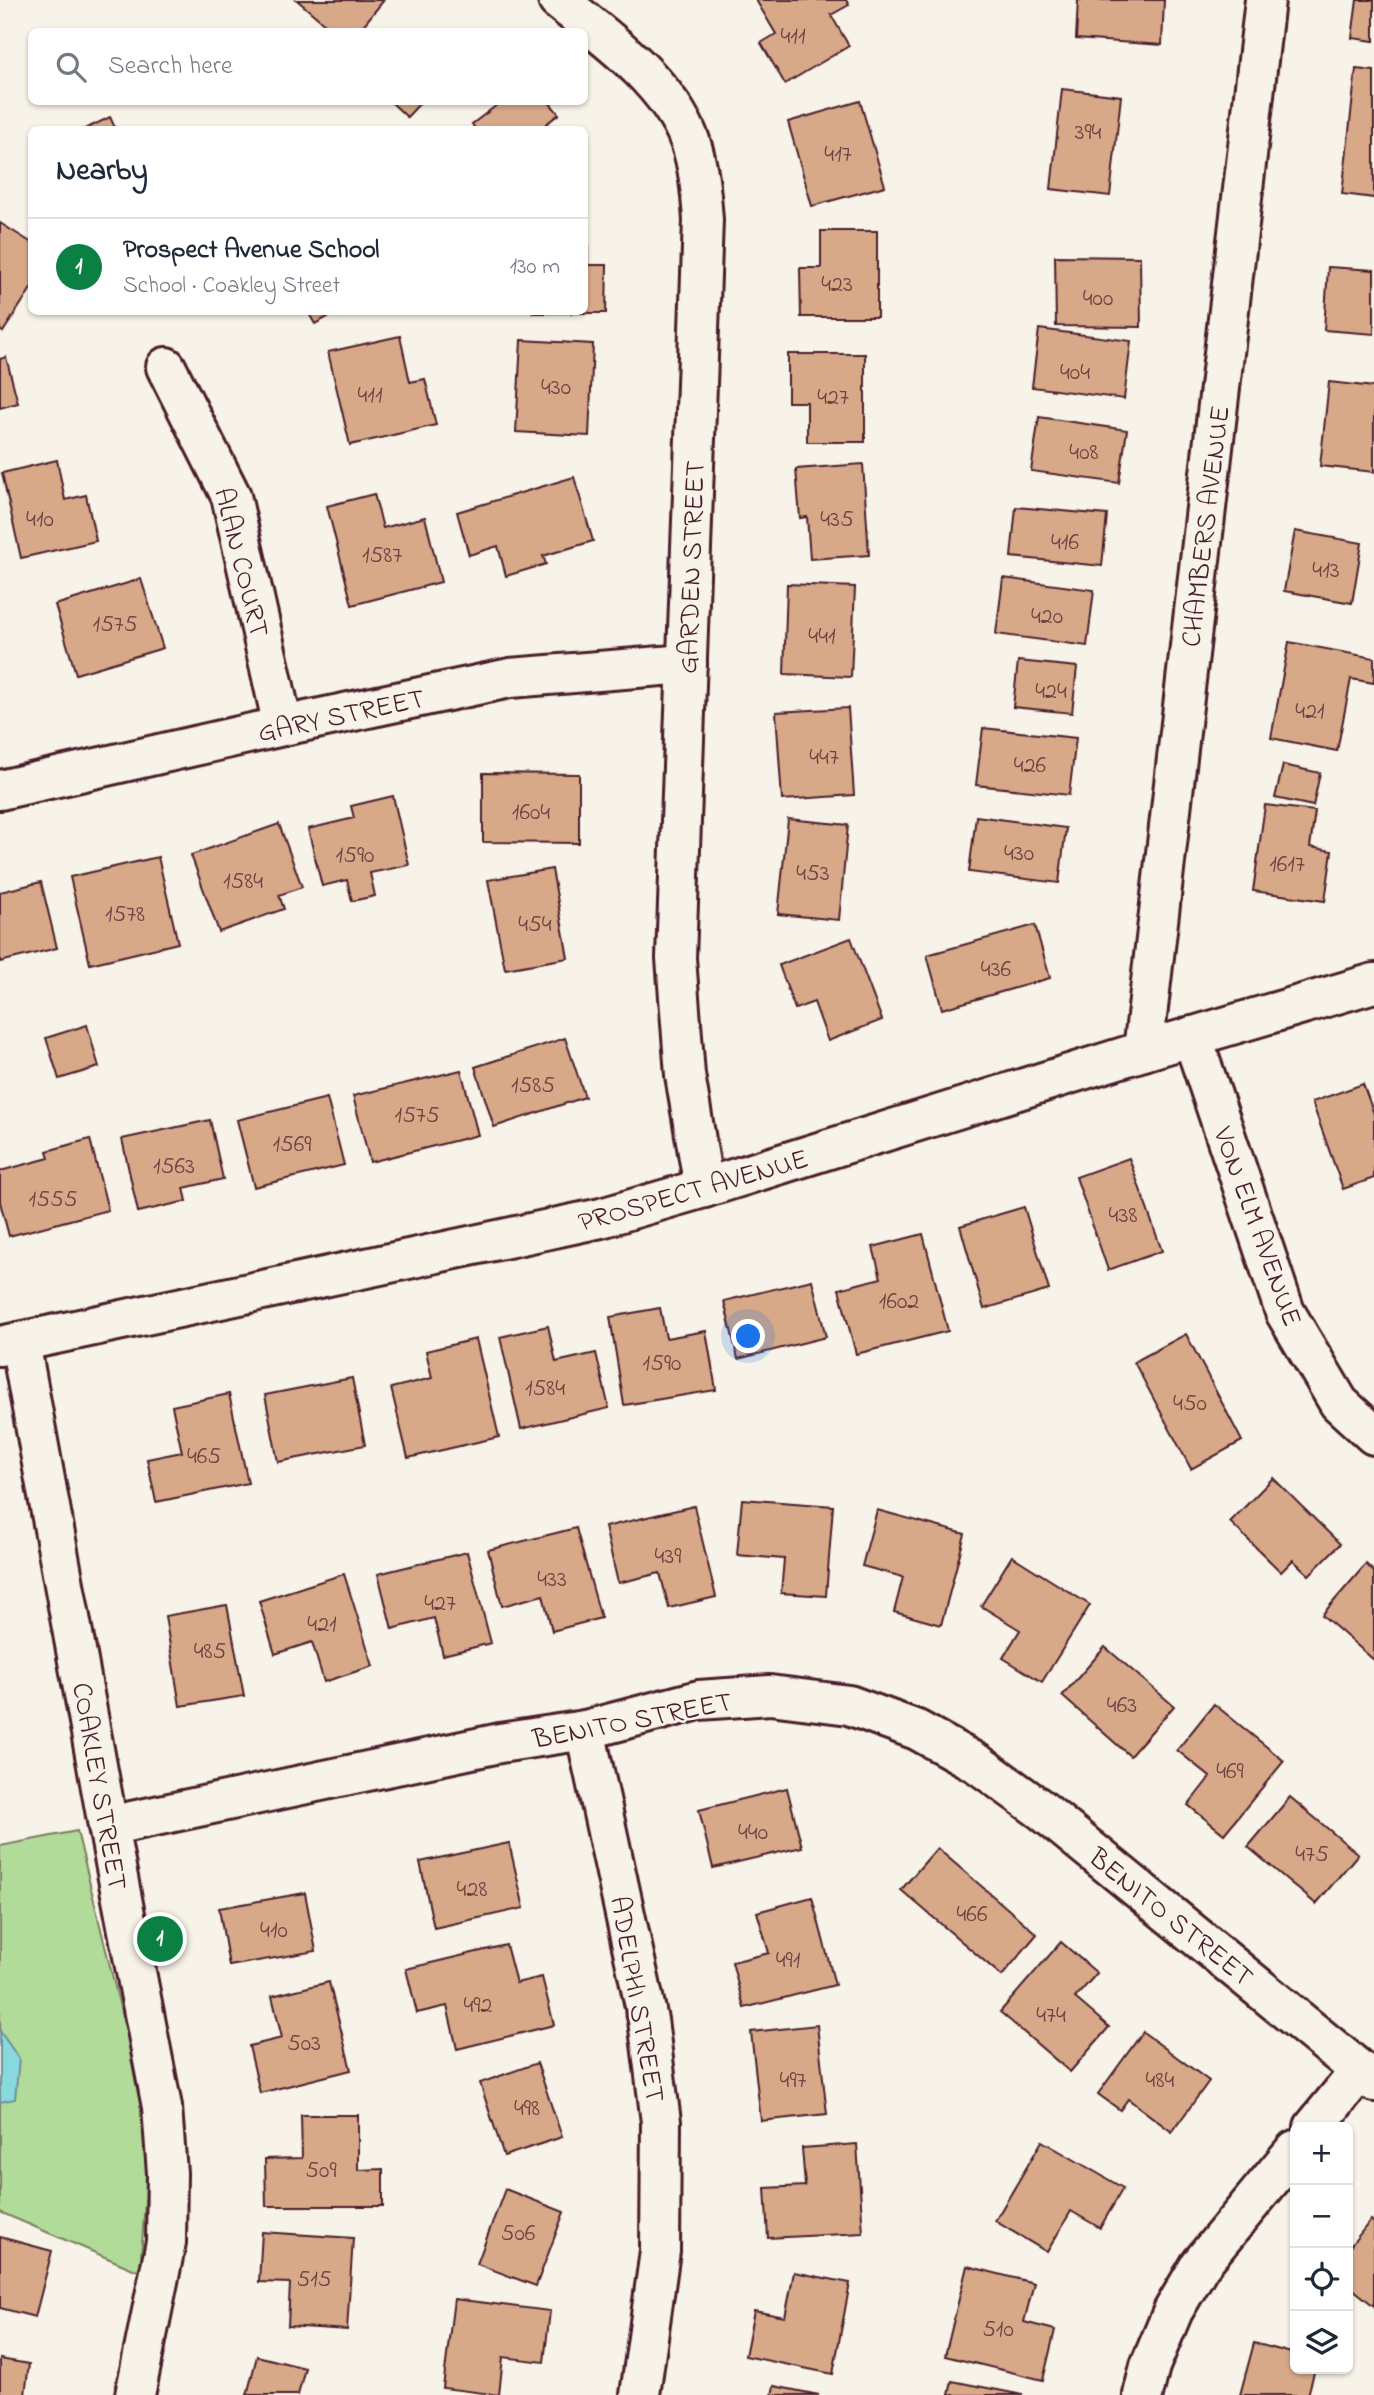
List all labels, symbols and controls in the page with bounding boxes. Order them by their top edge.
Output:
house number: 411 [780,20,806,55]
search box [28,28,588,105]
icon: search [52,48,90,86]
text: Search here [108,48,233,86]
house number: 394 [1074,116,1102,151]
house number: 417 [824,138,852,173]
text: Nearby [56,150,148,194]
text: Prospect Avenue School [123,232,379,270]
text: 1 [75,251,83,284]
text: 130 m [510,251,560,284]
house number: 423 [821,268,853,303]
text: School · Coakley Street [123,270,340,303]
house number: 400 [1083,282,1113,317]
house number: 404 [1060,356,1090,391]
house number: 430 [541,371,571,406]
house number: 411 [357,379,383,414]
house number: 427 [817,381,849,416]
street label: CHAMBERS AVENUE [1172,403,1243,650]
house number: 408 [1069,436,1099,471]
street label: GARDEN STREET [669,460,718,674]
street label: ALAN COURT [201,484,278,642]
house number: 410 [26,503,54,538]
house number: 435 [820,503,854,538]
house number: 416 [1051,526,1079,561]
house number: 1587 [362,539,402,574]
house number: 413 [1312,554,1340,589]
house number: 420 [1031,600,1063,635]
house number: 1575 [93,608,138,643]
house number: 441 [808,620,836,655]
house number: 424 [1035,675,1067,710]
street label: GARY STREET [255,680,429,755]
house number: 421 [1295,695,1325,730]
house number: 447 [809,741,839,776]
house number: 426 [1014,749,1047,784]
house number: 1604 [512,796,550,831]
house number: 430 [1004,837,1034,872]
house number: 1590 [336,839,374,874]
house number: 1617 [1269,848,1305,883]
house number: 453 [796,857,830,892]
house number: 1584 [223,865,263,900]
house number: 1578 [105,898,145,933]
house number: 454 [518,908,552,943]
house number: 436 [981,953,1012,988]
house number: 1585 [511,1069,555,1104]
house number: 1575 [395,1099,440,1134]
street label: VON ELM AVENUE [1200,1121,1311,1333]
house number: 1569 [272,1128,312,1163]
street label: PROSPECT AVENUE [574,1140,814,1245]
house number: 1563 [153,1150,195,1185]
house number: 1555 [29,1183,78,1218]
house number: 438 [1109,1199,1137,1234]
house number: 1602 [879,1285,919,1320]
your location [731,1319,765,1353]
house number: 1590 [643,1347,681,1382]
house number: 1584 [525,1372,565,1407]
house number: 450 [1173,1387,1207,1422]
house number: 465 [187,1440,221,1475]
house number: 439 [654,1540,682,1575]
house number: 433 [537,1563,567,1598]
house number: 427 [424,1587,456,1622]
house number: 421 [307,1608,337,1643]
house number: 485 [194,1635,227,1670]
street label: COAKLEY STREET [59,1679,136,1894]
street label: BENITO STREET [529,1683,736,1762]
house number: 463 [1107,1689,1137,1724]
house number: 469 [1216,1755,1245,1790]
house number: 440 [738,1816,768,1851]
house number: 475 [1295,1838,1329,1873]
street label: BENITO STREET [1078,1839,1261,1998]
house number: 428 [457,1873,487,1908]
street label: ADELPHI STREET [597,1893,674,2106]
house number: 466 [956,1898,988,1933]
pin: 1 [137,1913,183,1965]
house number: 410 [260,1914,288,1949]
house number: 491 [776,1944,801,1979]
house number: 492 [463,1989,493,2024]
house number: 474 [1036,1999,1066,2034]
house number: 503 [287,2027,321,2062]
house number: 497 [780,2064,807,2099]
house number: 484 [1146,2064,1174,2099]
house number: 498 [514,2092,540,2127]
map controls [1290,2122,1353,2374]
button: + [1290,2122,1353,2185]
house number: 509 [305,2154,337,2189]
button: − [1290,2185,1353,2248]
house number: 506 [501,2217,536,2252]
button: locate [1290,2248,1353,2311]
house number: 515 [296,2263,332,2298]
button: layers [1290,2311,1353,2374]
house number: 510 [982,2313,1014,2348]

